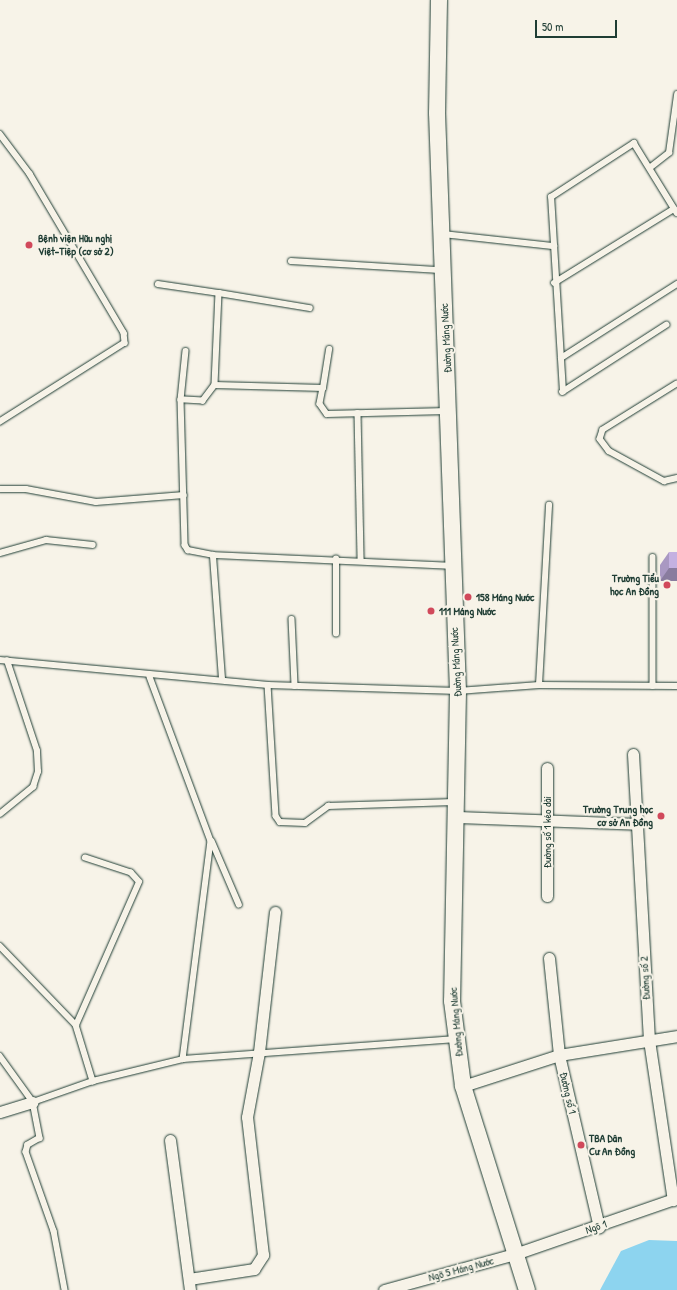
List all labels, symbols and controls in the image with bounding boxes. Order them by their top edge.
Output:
scale bar [537,12,619,38]
text: 50 m [542,18,563,35]
place label: Bệnh viện Hữu nghị Việt-Tiệp (cơ sở 2) [38,232,114,258]
marker: Bệnh viện Hữu nghị Việt-Tiệp (cơ sở 2) [23,239,35,251]
street label: Đường Máng Nước [438,303,454,373]
place label: Trường Tiểu học An Đồng [610,572,659,598]
marker: Trường Tiểu học An Đồng [662,580,672,590]
place label: 158 Máng Nước [476,590,534,604]
marker: 158 Máng Nước [463,592,473,602]
place label: 111 Máng Nước [439,604,496,618]
marker: 111 Máng Nước [426,606,436,616]
street label: Đường Máng Nước [448,627,464,697]
street label: Đường số 1 kéo dài [540,796,554,868]
place label: Trường Trung học cơ sở An Đồng [583,803,653,829]
marker: Trường Trung học cơ sở An Đồng [656,811,666,821]
street label: Đường số 2 [637,956,653,1000]
street label: Đường Máng Nước [446,987,466,1057]
street label: Đường số 1 [557,1071,579,1115]
place label: TBA Dân Cư An Đồng [589,1132,635,1158]
marker: TBA Dân Cư An Đồng [576,1140,586,1150]
street label: Ngõ 1 [584,1217,608,1237]
street label: Ngõ 5 Máng Nước [427,1254,495,1284]

